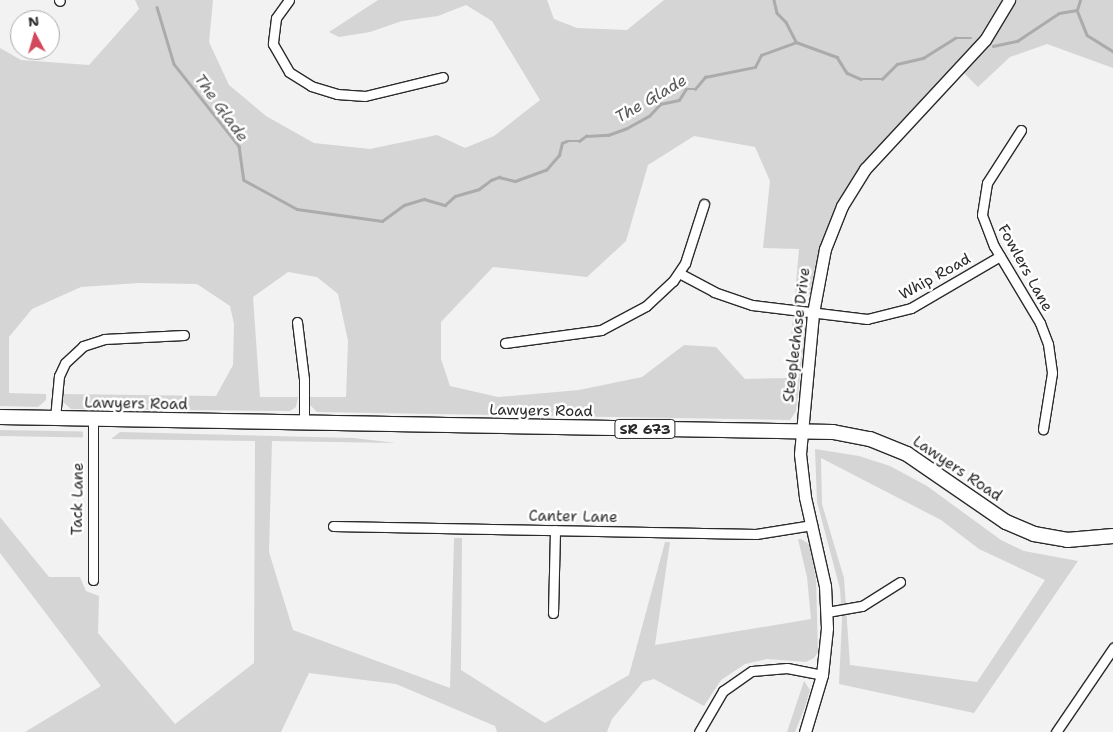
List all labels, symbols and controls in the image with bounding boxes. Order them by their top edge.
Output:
north arrow [10,10,60,60]
text: N [27,12,40,31]
water label: The Glade [190,70,252,146]
water label: The Glade [612,71,690,127]
street label: Fowlers Lane [994,221,1056,315]
street label: Whip Road [896,250,974,304]
street label: Steeplechase Drive [780,267,814,403]
street label: Lawyers Road [84,394,188,414]
street label: Lawyers Road [489,401,593,421]
road number: SR 673 [614,418,676,440]
street label: Lawyers Road [909,433,1005,505]
street label: Tack Lane [68,463,88,535]
street label: Canter Lane [528,507,618,527]

